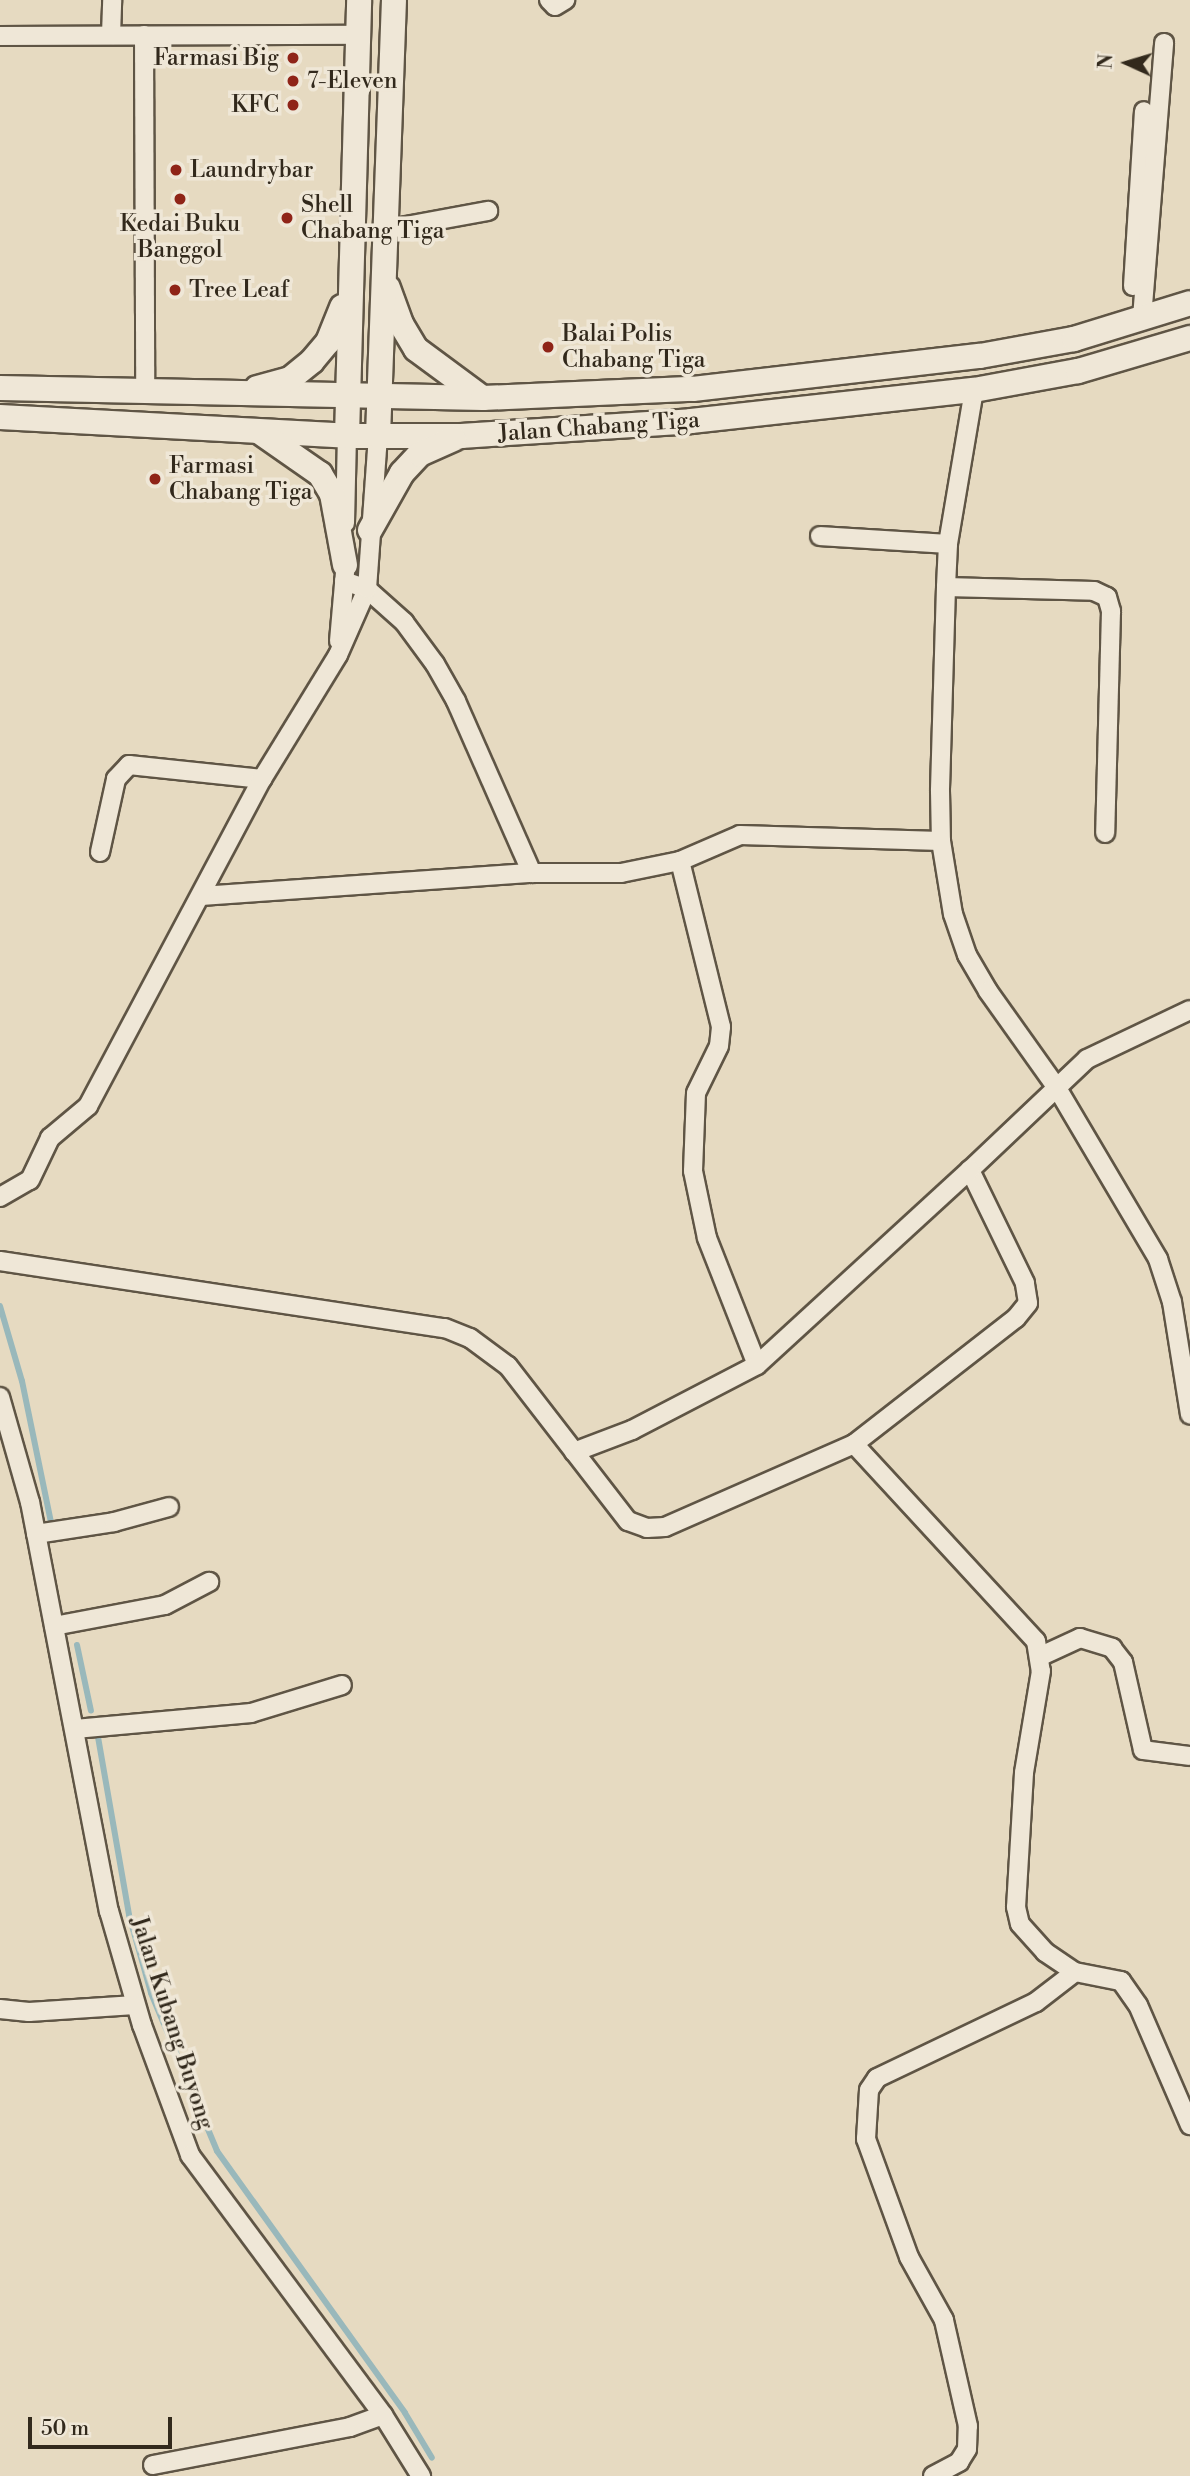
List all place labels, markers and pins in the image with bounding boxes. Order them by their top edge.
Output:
place label: Farmasi Big [153,44,279,72]
marker: Farmasi Big [285,50,301,66]
place label: 7-Eleven [307,67,398,95]
marker: 7-Eleven [285,73,301,89]
place label: KFC [231,91,279,119]
marker: KFC [285,97,301,113]
place label: Laundrybar [190,156,313,184]
marker: Laundrybar [168,162,184,178]
marker: Kedai Buku Banggol [172,191,188,207]
place label: Shell Chabang Tiga [301,191,444,245]
place label: Kedai Buku Banggol [120,210,240,264]
marker: Shell Chabang Tiga [279,210,295,226]
place label: Tree Leaf [189,276,289,304]
marker: Tree Leaf [167,282,183,298]
place label: Balai Polis Chabang Tiga [562,320,705,374]
marker: Balai Polis Chabang Tiga [540,339,556,355]
place label: Farmasi Chabang Tiga [169,452,312,506]
marker: Farmasi Chabang Tiga [147,471,163,487]

